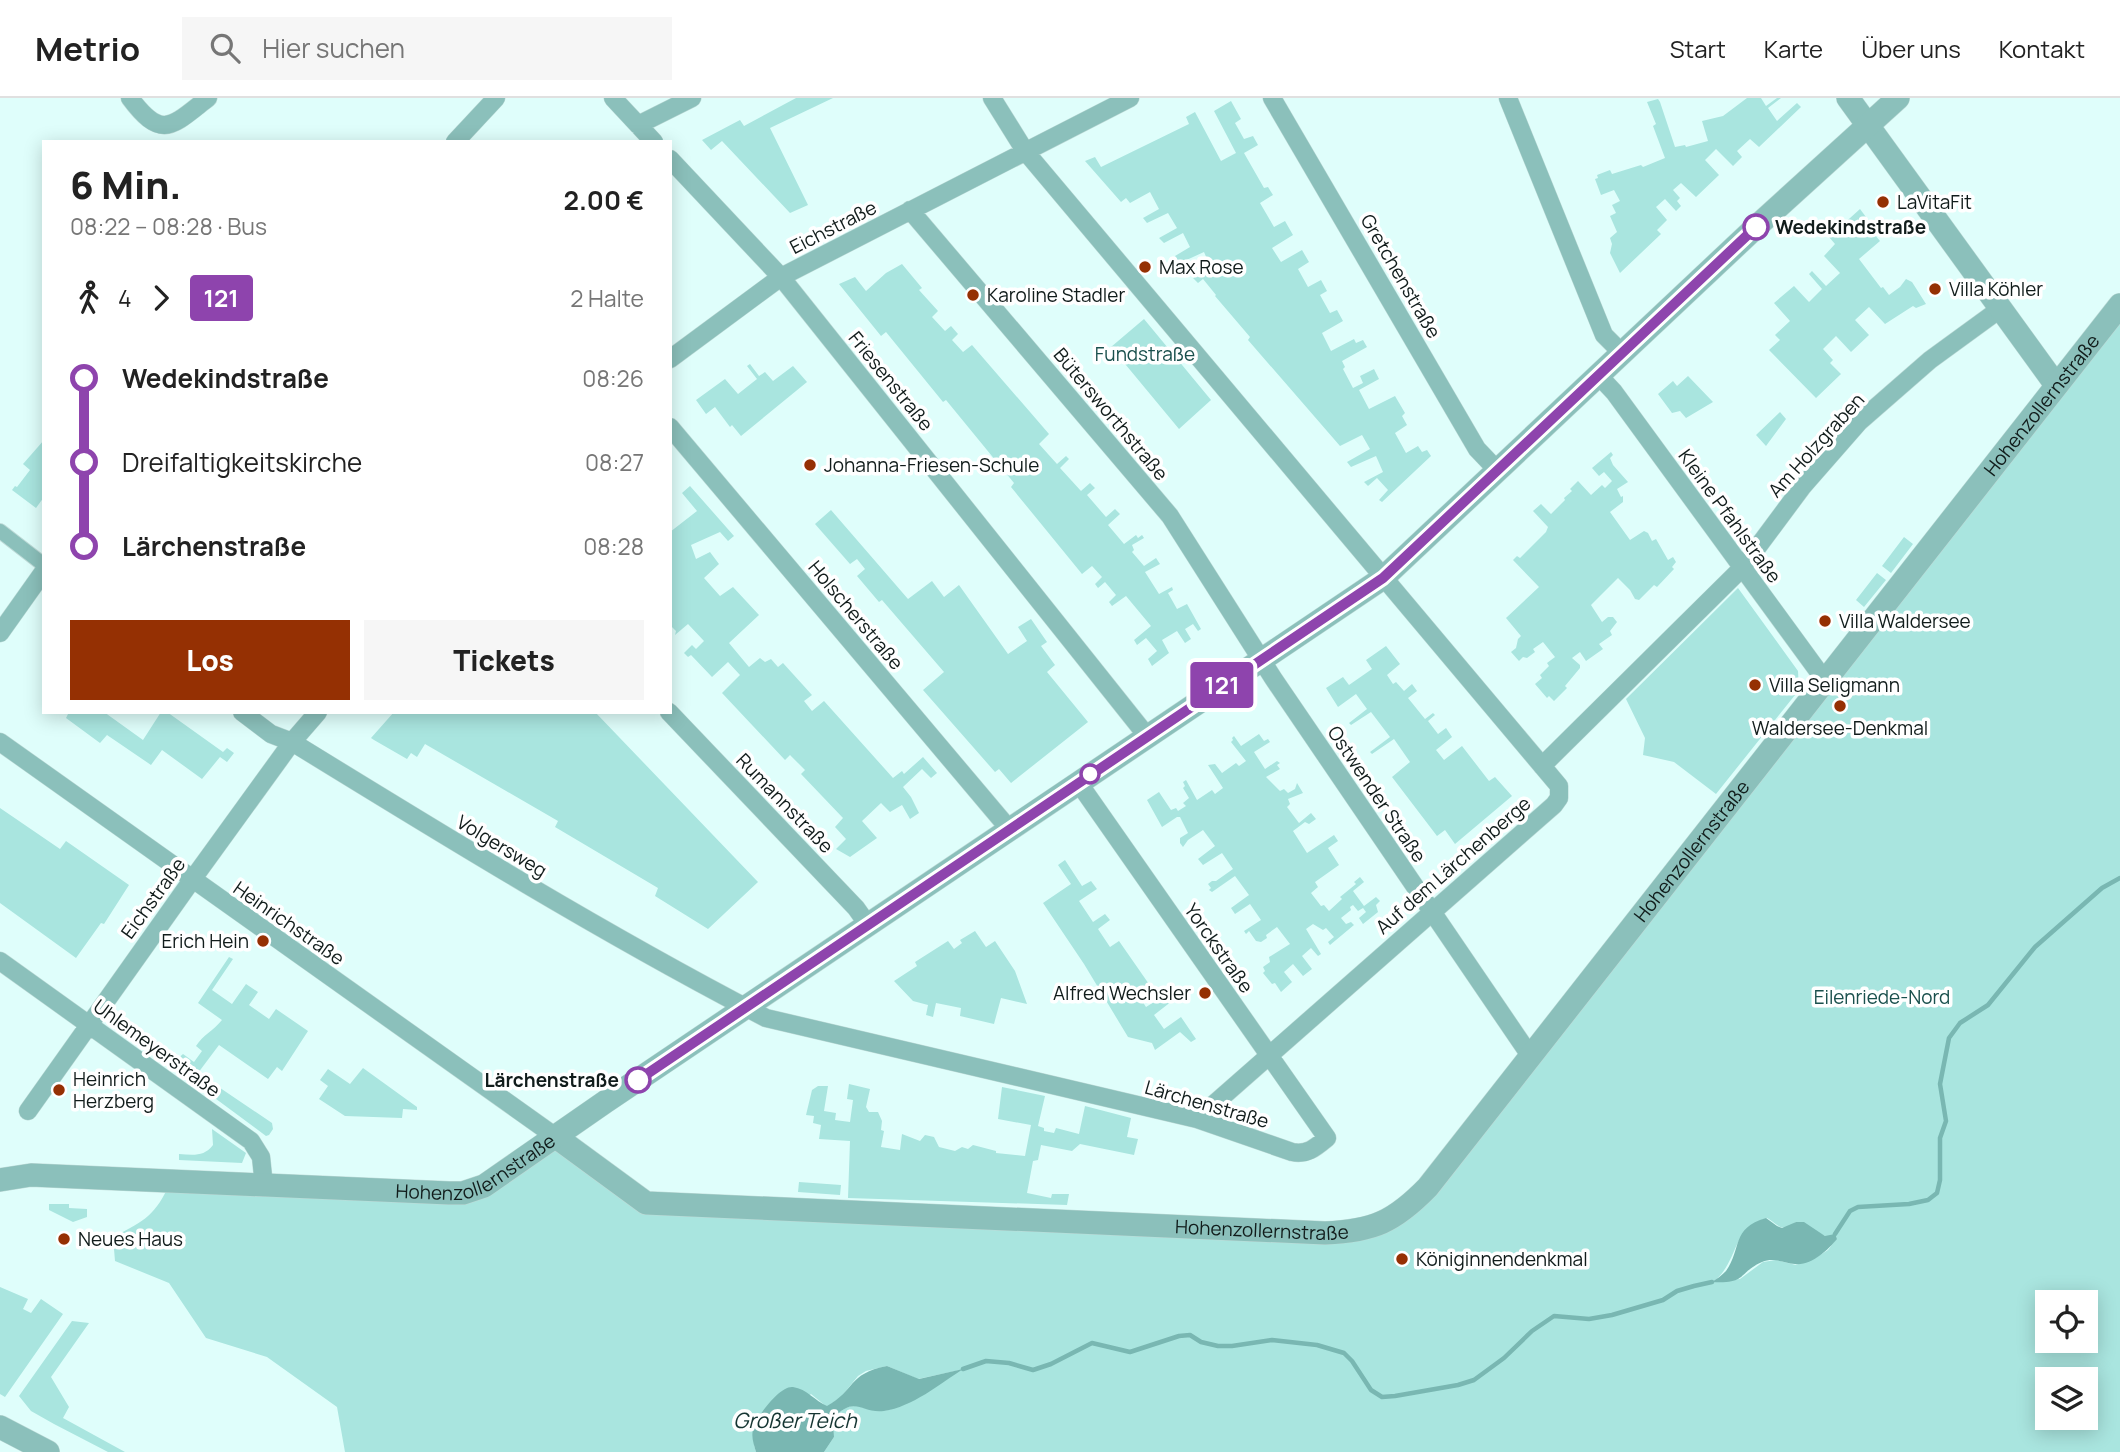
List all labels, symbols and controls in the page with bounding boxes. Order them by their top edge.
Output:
search box [182,17,672,80]
text: Metrio [35,26,140,71]
icon: search [206,29,244,67]
text: Hier suchen [262,30,405,66]
text: Start [1670,32,1726,65]
text: Karte [1764,32,1823,65]
text: Über uns [1861,32,1961,65]
text: Kontakt [1999,32,2085,65]
text: 6 Min. [70,158,182,210]
text: 2.00 € [563,182,644,218]
place label: LaVitaFit [1897,189,1972,215]
street label: Eichstraße [785,194,881,260]
marker: LaVitaFit [1875,194,1891,210]
street label: Gretchenstraße [1355,209,1447,343]
text: 08:22 – 08:28 · Bus [70,210,267,242]
marker: Wedekindstraße [1743,214,1769,240]
place label: Wedekindstraße [1775,214,1926,240]
place label: Max Rose [1159,254,1244,280]
marker: Max Rose [1137,259,1153,275]
place label: Villa Köhler [1949,276,2043,302]
icon: walk [70,279,108,317]
icon: forward [142,279,180,317]
text: 121 [204,281,239,314]
marker: Villa Köhler [1927,281,1943,297]
text: 4 [118,282,132,314]
text: 2 Halte [570,282,644,314]
place label: Karoline Stadler [987,282,1125,308]
marker: Karoline Stadler [965,287,981,303]
street label: Friesenstraße [843,326,939,436]
street label: Hohenzollernstraße [1978,329,2105,481]
park label: Fundstraße [1095,341,1195,367]
street label: Bütersworthstraße [1048,342,1174,486]
text: Wedekindstraße [122,360,329,396]
text: 08:26 [582,362,644,394]
street label: Am Holzgraben [1762,387,1870,503]
text: Dreifaltigkeitskirche [122,444,362,480]
street label: Kleine Pfahlstraße [1673,444,1787,588]
text: 08:27 [585,446,644,478]
place label: Johanna-Friesen-Schule [824,452,1039,478]
marker: Johanna-Friesen-Schule [802,457,818,473]
text: Lärchenstraße [122,528,306,564]
text: 08:28 [583,530,644,562]
street label: Holscherstraße [803,555,909,675]
place label: Villa Waldersee [1839,608,1971,634]
marker: Villa Waldersee [1817,613,1833,629]
button: Los [70,620,350,700]
button: Tickets [364,620,644,700]
line badge: 121 [1182,662,1262,708]
text: 121 [1204,668,1240,701]
place label: Villa Seligmann [1769,672,1900,698]
marker: Villa Seligmann [1747,677,1763,693]
marker: Waldersee-Denkmal [1832,698,1848,714]
place label: Waldersee-Denkmal [1752,715,1928,741]
street label: Ostwender Straße [1322,721,1432,867]
street label: Rumannstraße [731,747,839,859]
unlabelled marker [1080,764,1100,784]
street label: Hohenzollernstraße [1628,775,1755,927]
street label: Auf dem Lärchenberge [1370,790,1536,940]
street label: Volgersweg [452,809,552,883]
street label: Eichstraße [115,852,191,944]
street label: Heinrichstraße [228,875,350,971]
street label: Yorckstraße [1179,898,1259,998]
place label: Erich Hein [161,928,249,954]
marker: Erich Hein [255,933,271,949]
place label: Alfred Wechsler [1053,980,1191,1006]
park label: Eilenriede-Nord [1814,984,1950,1010]
marker: Alfred Wechsler [1197,985,1213,1001]
street label: Uhlemeyerstraße [88,993,226,1103]
place label: Heinrich Herzberg [73,1066,154,1114]
place label: Lärchenstraße [484,1067,619,1093]
marker: Lärchenstraße [625,1067,651,1093]
street label: Lärchenstraße [1142,1074,1272,1134]
marker: Heinrich Herzberg [51,1082,67,1098]
street label: Hohenzollernstraße [395,1128,560,1206]
street label: Hohenzollernstraße [1175,1213,1350,1246]
place label: Neues Haus [78,1226,183,1252]
marker: Neues Haus [56,1231,72,1247]
place label: Königinnendenkmal [1416,1246,1588,1272]
marker: Königinnendenkmal [1394,1251,1410,1267]
map controls [2035,1290,2098,1430]
button: locate [2035,1290,2098,1353]
button: layers [2035,1367,2098,1430]
water label: Großer Teich [733,1406,858,1434]

